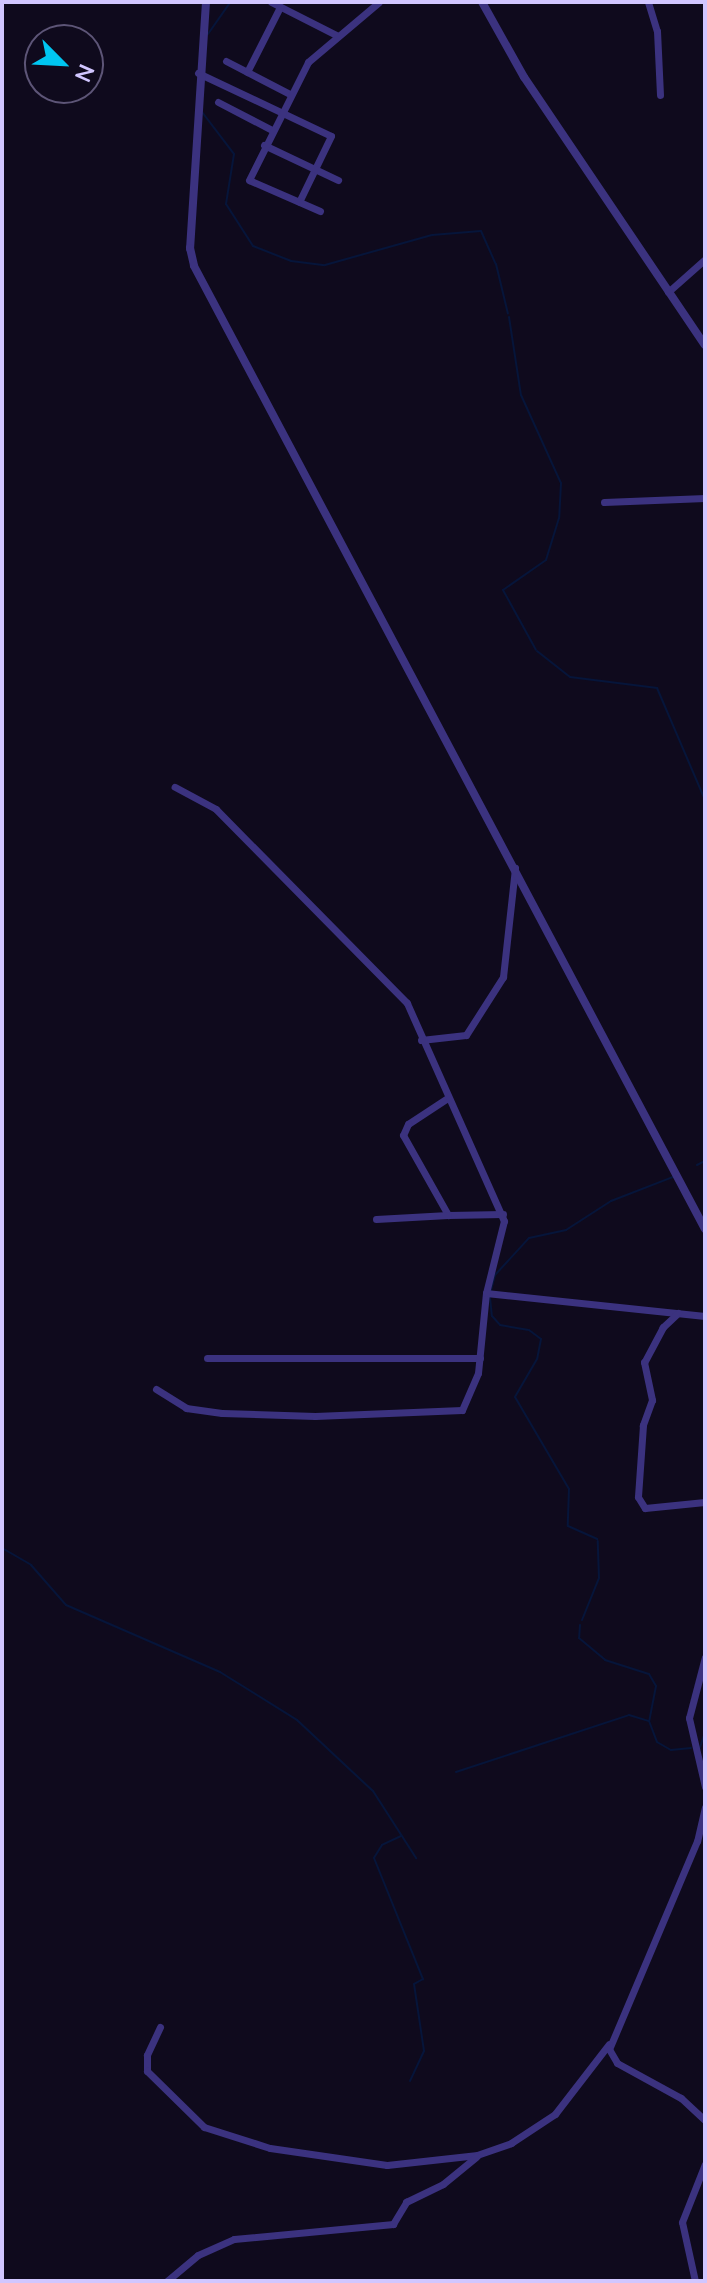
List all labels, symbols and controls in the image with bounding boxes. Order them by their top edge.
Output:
north arrow [24,24,104,104]
text: N [67,59,101,87]

